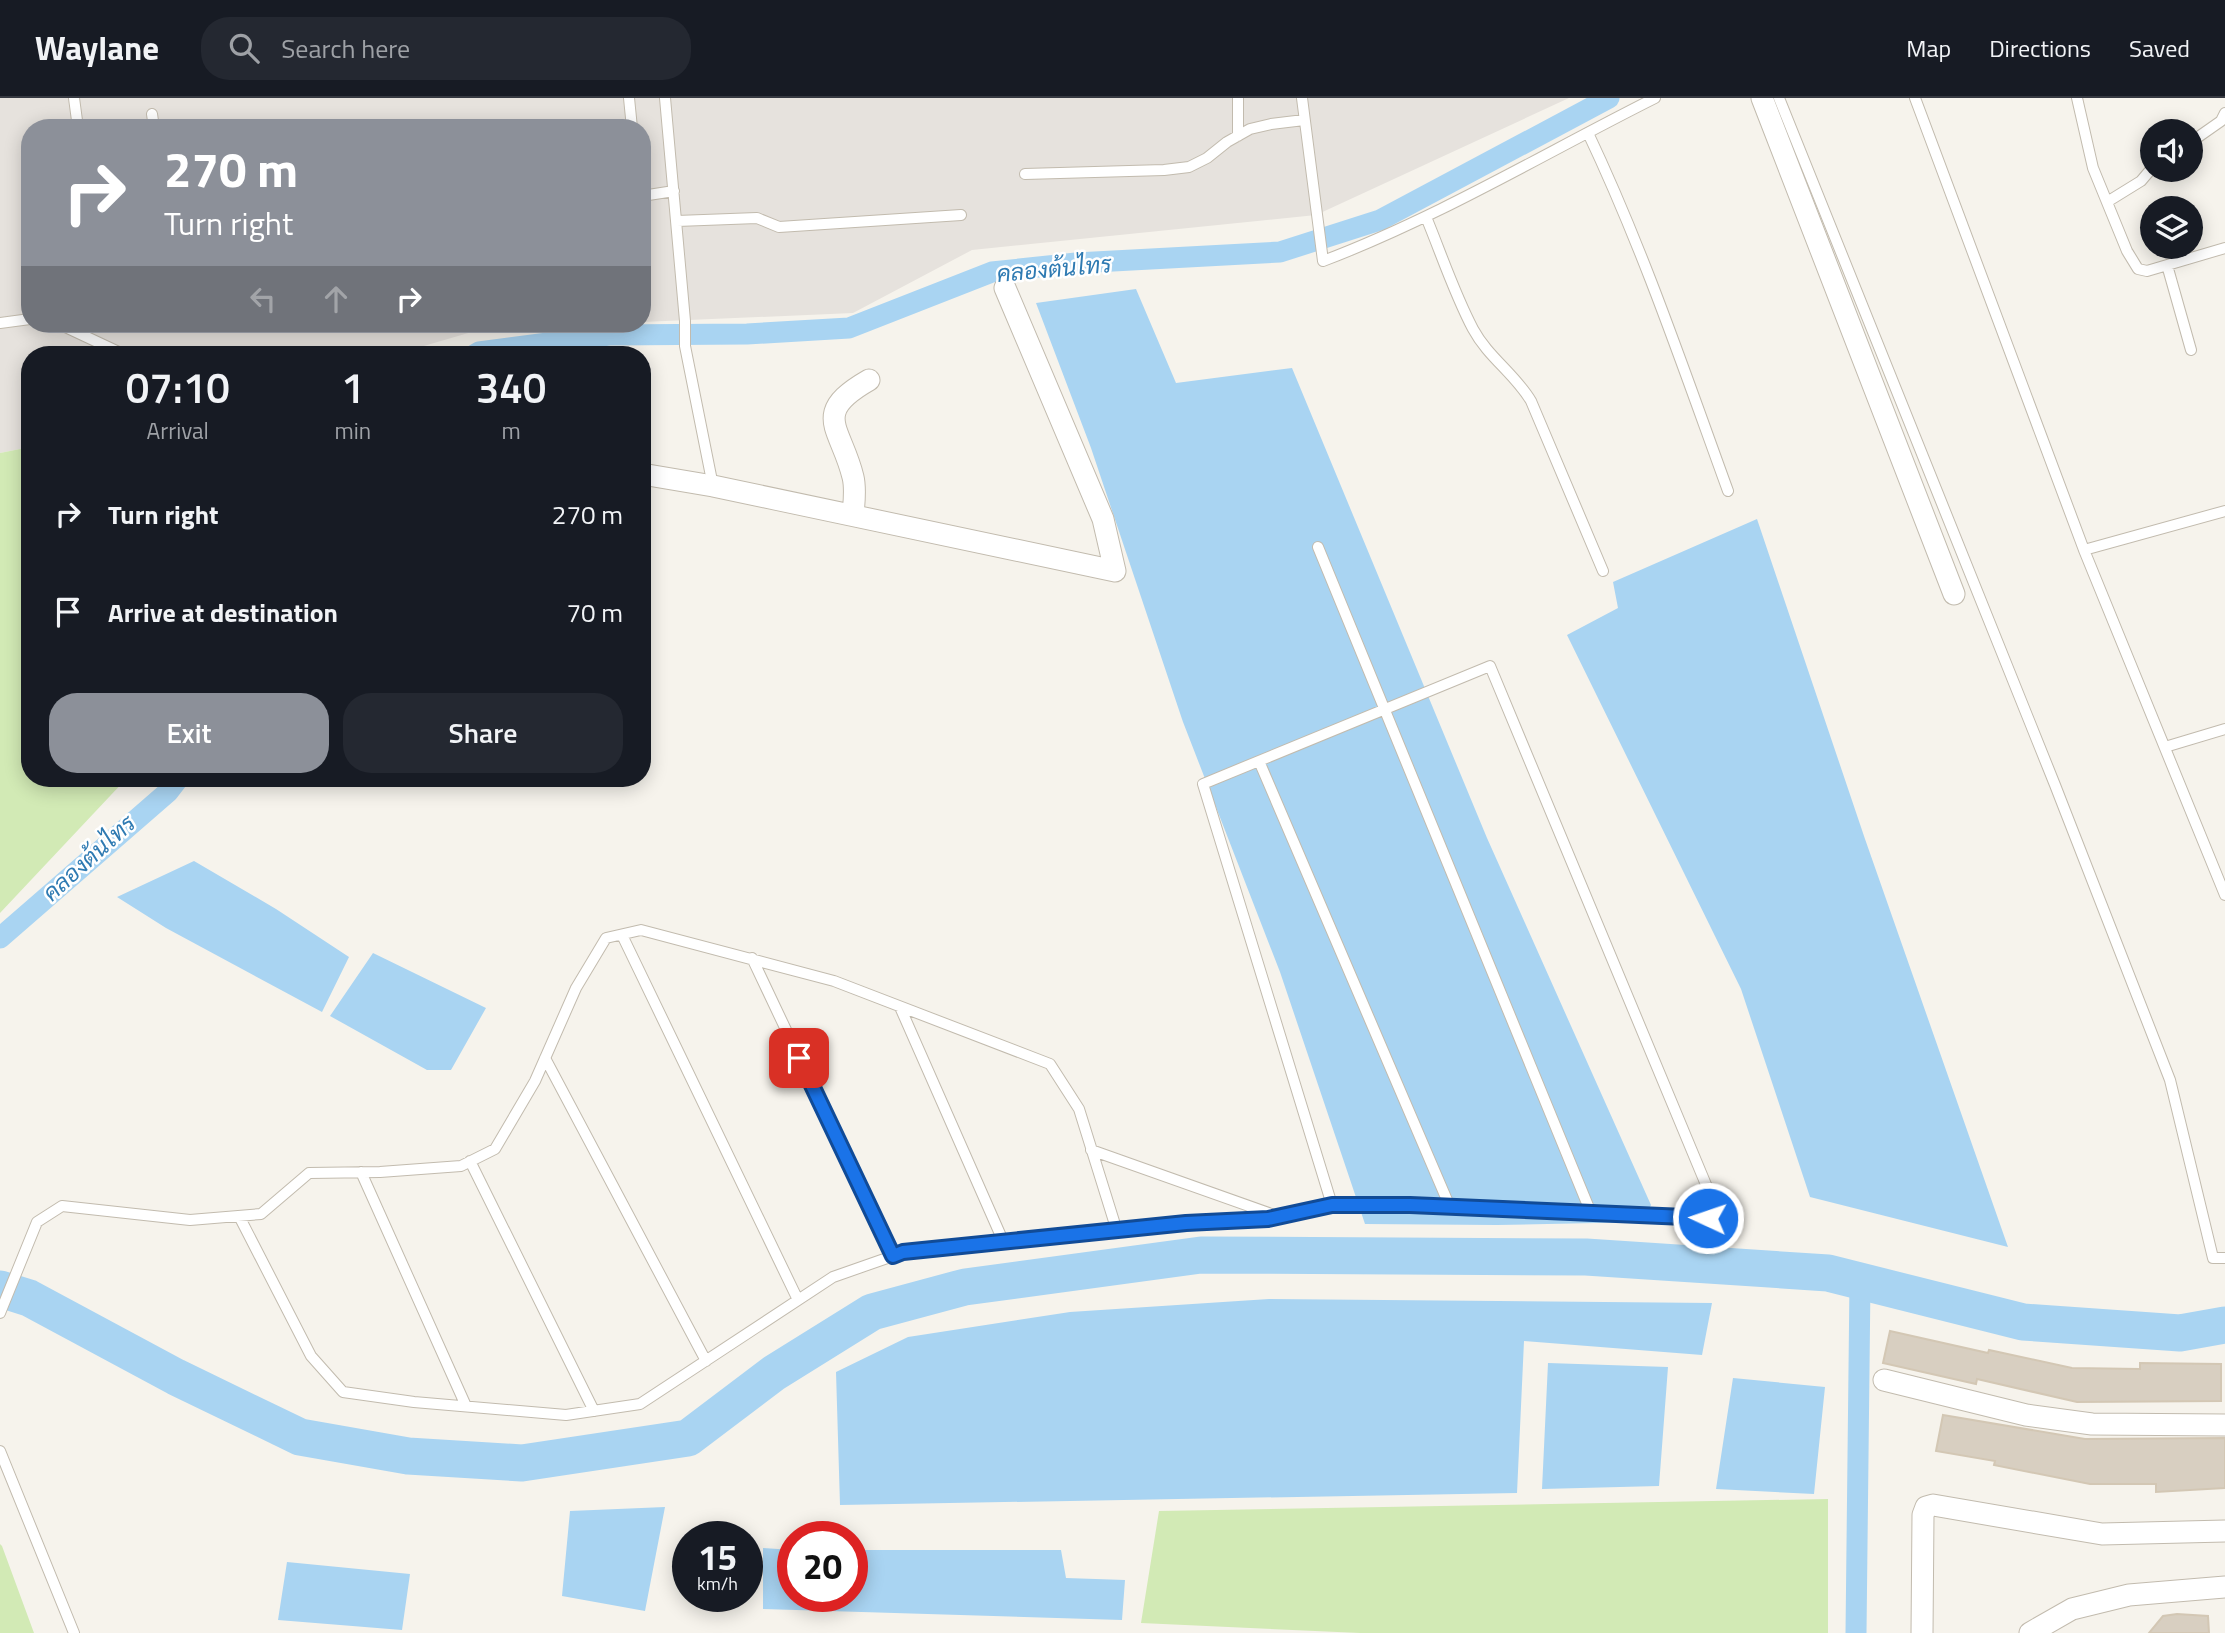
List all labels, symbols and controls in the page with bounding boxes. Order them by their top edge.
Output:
search box [201,17,691,80]
text: Waylane [35,23,159,73]
icon: search [225,29,263,67]
text: Search here [281,29,410,68]
text: Map [1906,30,1951,66]
text: Directions [1989,30,2091,66]
text: Saved [2129,30,2190,66]
map controls [2140,119,2203,259]
button: sound [2140,119,2203,182]
text: 270 m [164,131,298,206]
icon: right [49,147,140,238]
button: layers [2140,196,2203,259]
text: Turn right [164,199,293,247]
water label: คลองต้นไทร [995,246,1114,291]
icon: left [244,280,282,318]
icon: ahead [317,280,355,318]
icon: right [390,280,428,318]
text: 07:10 [126,355,230,419]
text: 1 [341,355,365,419]
text: 340 [476,355,546,419]
text: Arrival [147,413,209,448]
text: min [334,413,371,448]
text: m [501,413,521,448]
icon: right [49,495,87,533]
text: Turn right [108,495,219,534]
text: 270 m [552,495,623,534]
icon: arrive [49,593,87,631]
text: Arrive at destination [108,593,338,632]
text: 70 m [566,593,623,632]
button: Exit [49,693,329,773]
button: Share [343,693,623,773]
water label: คลองต้นไทร [34,806,144,909]
pin [769,1028,829,1088]
icon: arrive [780,1039,818,1077]
position arrow [1671,1181,1745,1255]
speed limit sign: 20 [777,1521,868,1612]
text: 15 [698,1530,737,1584]
text: km/h [697,1570,738,1597]

